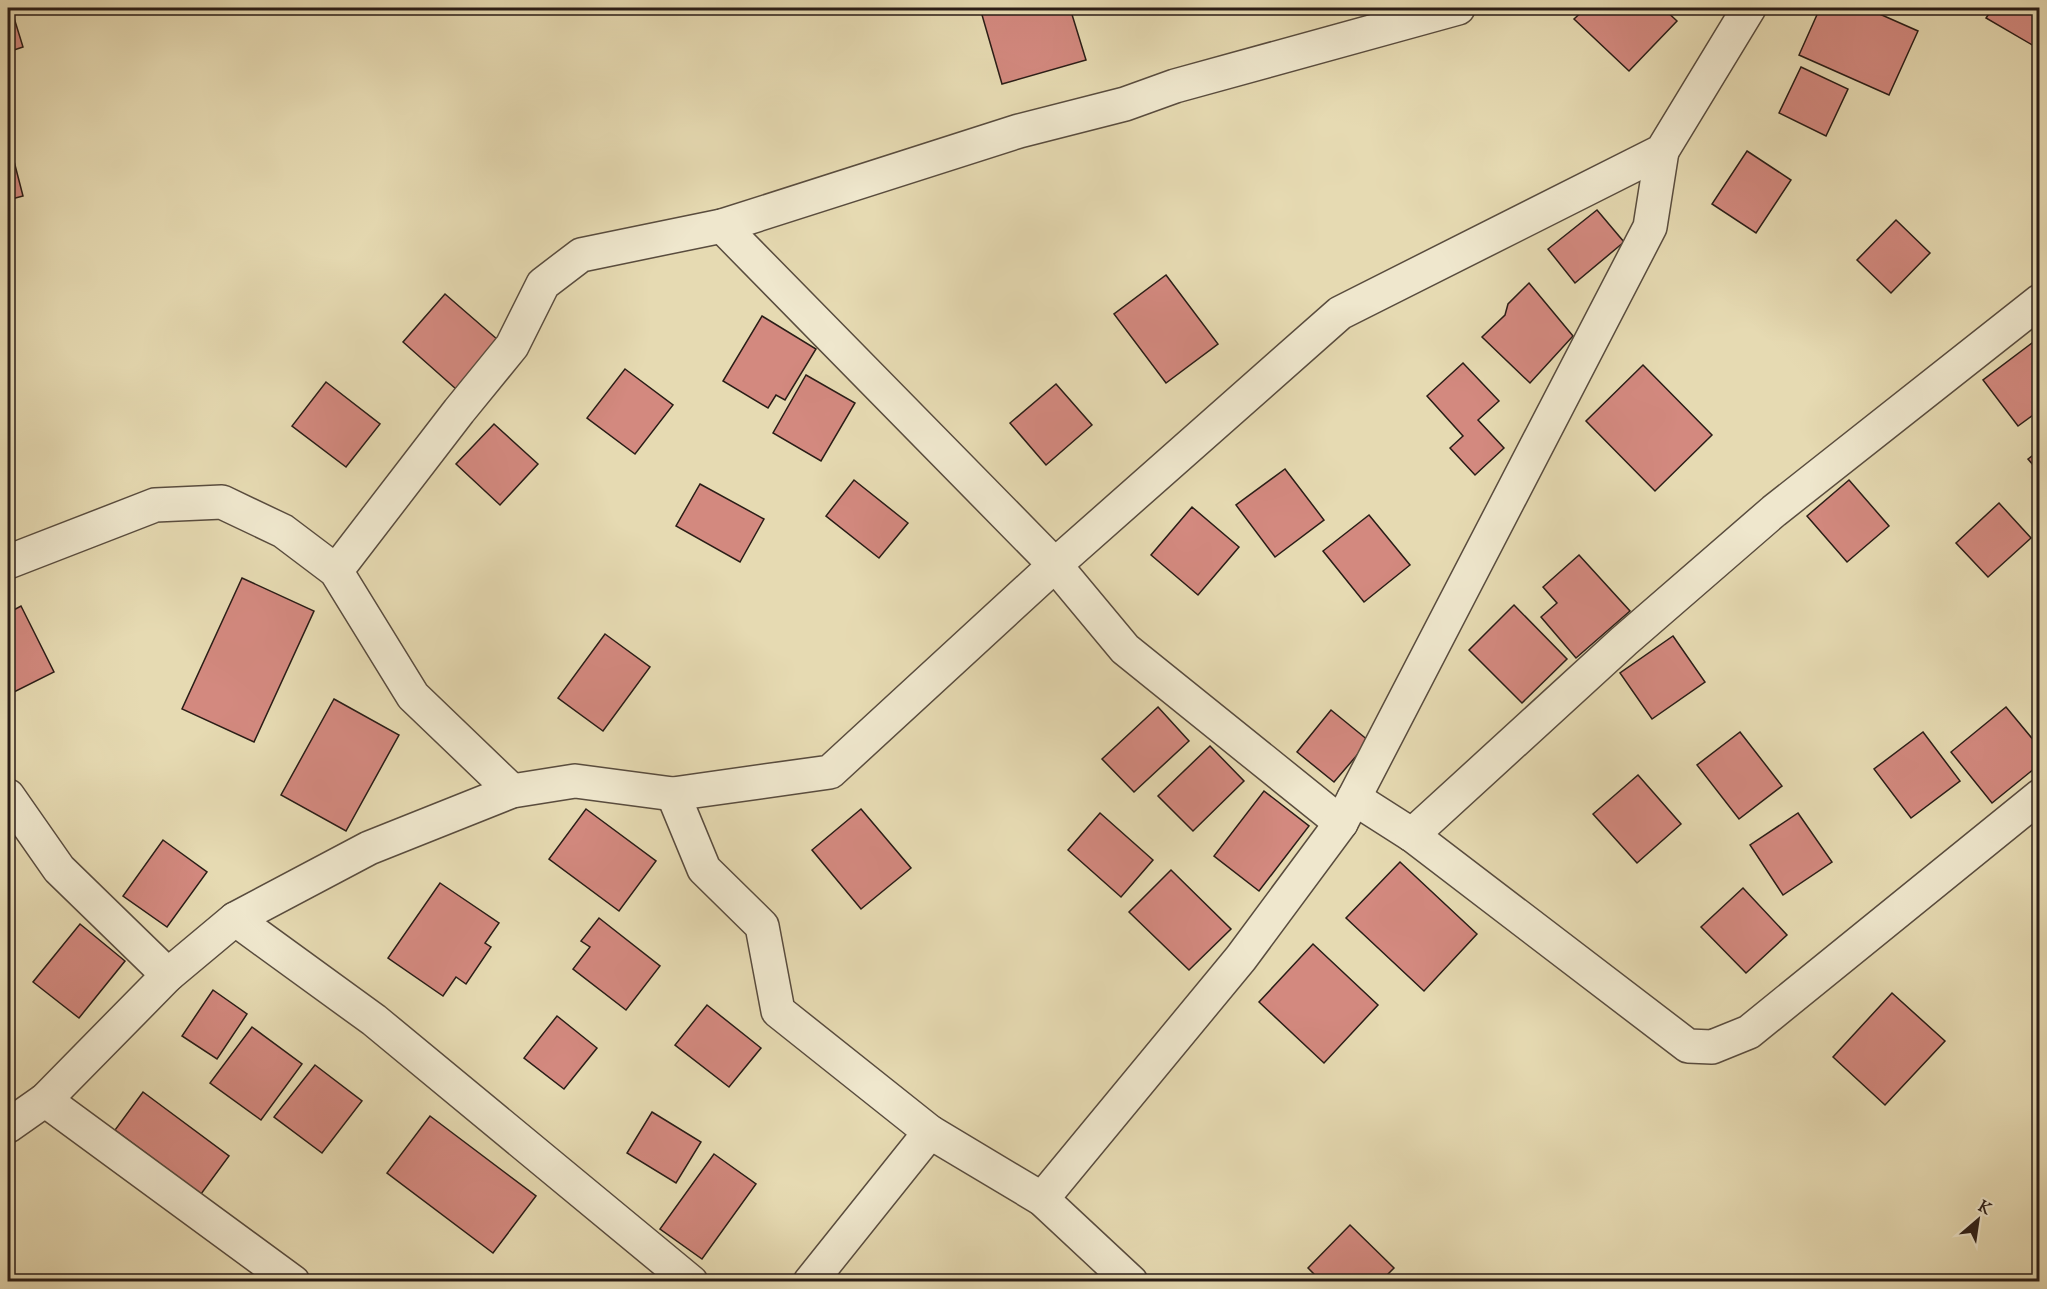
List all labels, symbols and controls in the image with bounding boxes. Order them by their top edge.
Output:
north arrow [1948,1190,2008,1250]
text: K [1973,1196,1995,1222]

